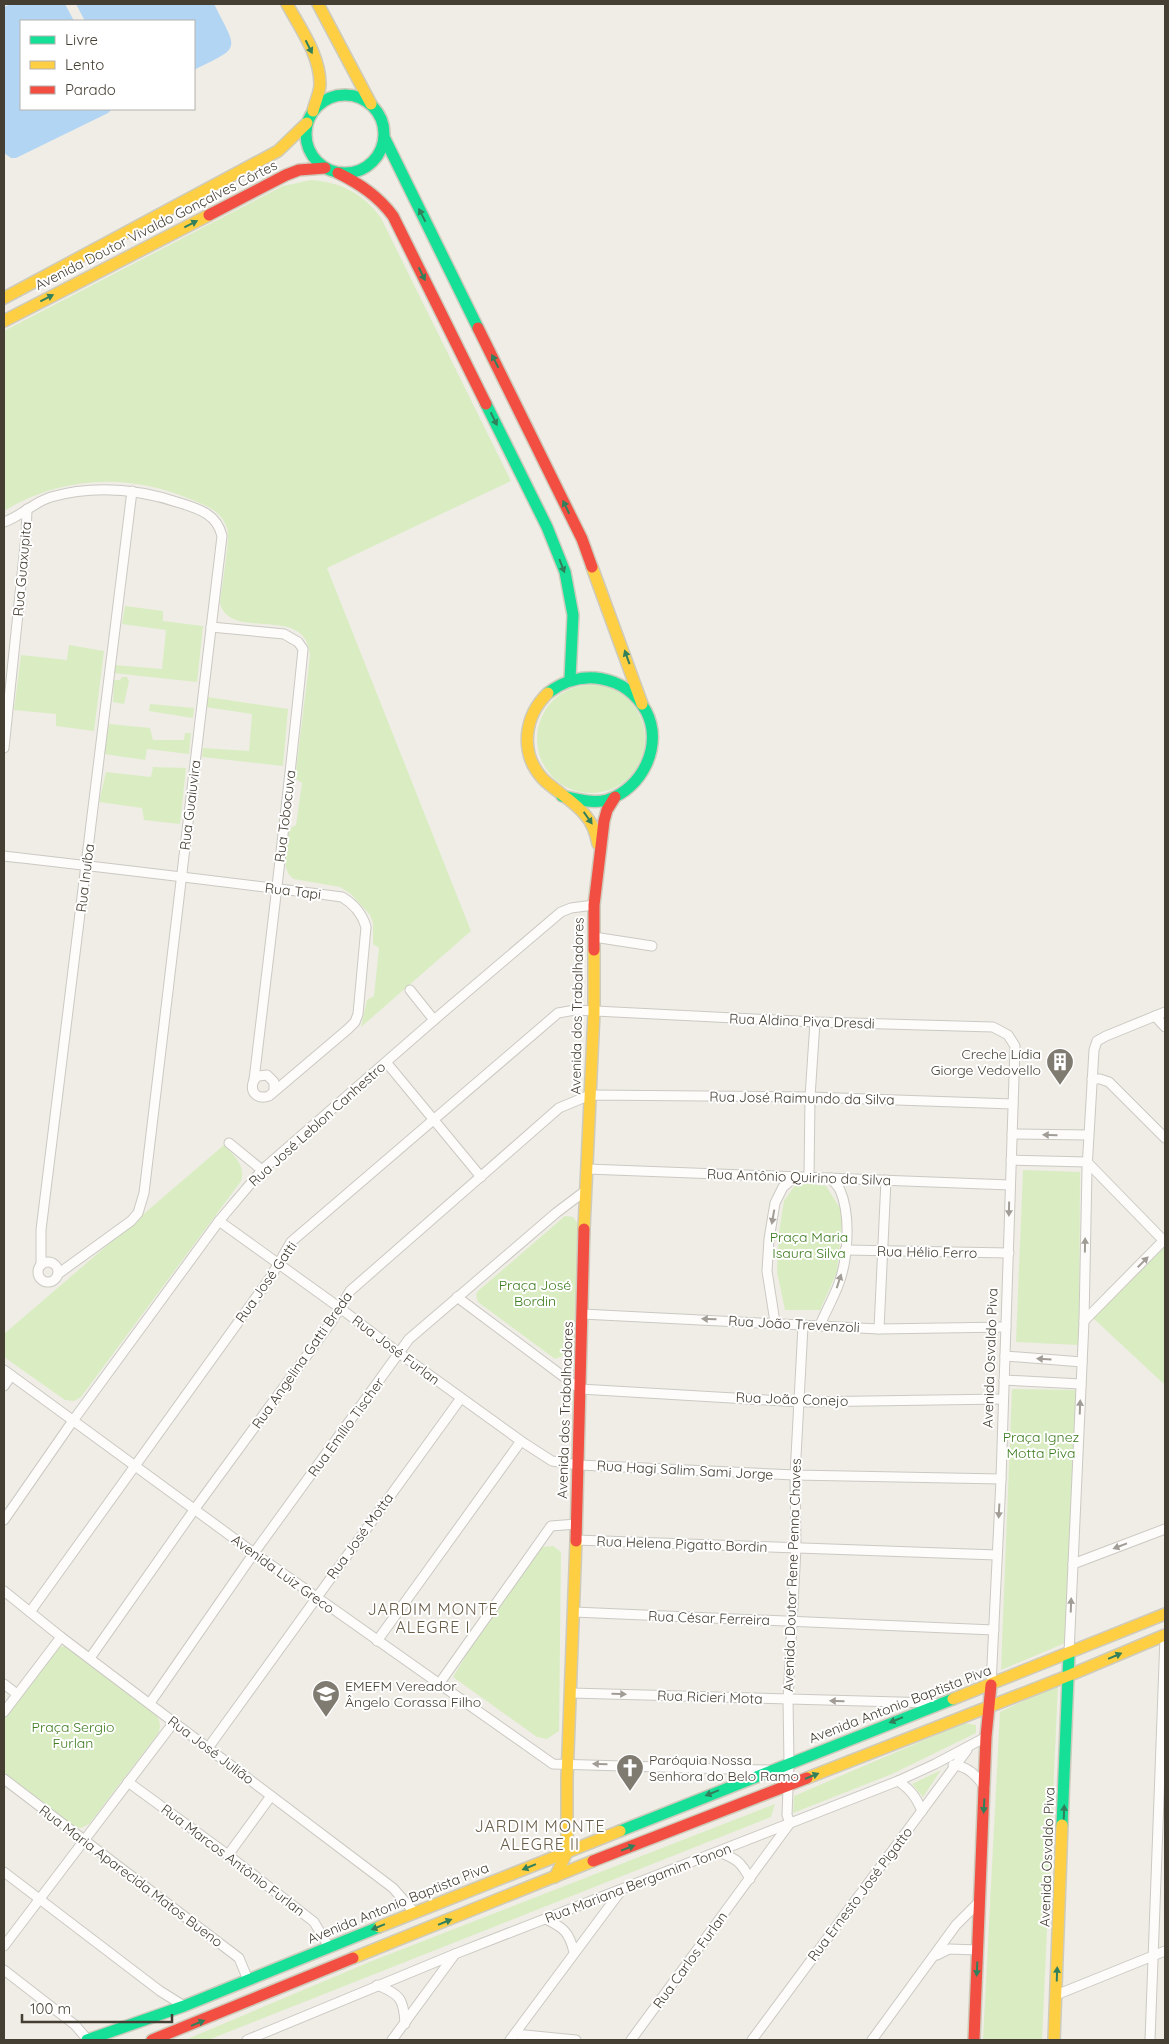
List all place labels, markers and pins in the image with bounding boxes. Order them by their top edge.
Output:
place label: Creche Lídia Giorge Vedovello [931,1045,1041,1079]
building icon: Creche Lídia Giorge Vedovello [1045,1047,1075,1086]
place label: EMEFM Vereador Ângelo Corassa Filho [345,1677,481,1711]
school or university icon: EMEFM Vereador Ângelo Corassa Filho [311,1679,341,1718]
place label: Paróquia Nossa Senhora do Belo Ramo [649,1751,799,1785]
church icon: Paróquia Nossa Senhora do Belo Ramo [615,1753,645,1792]

